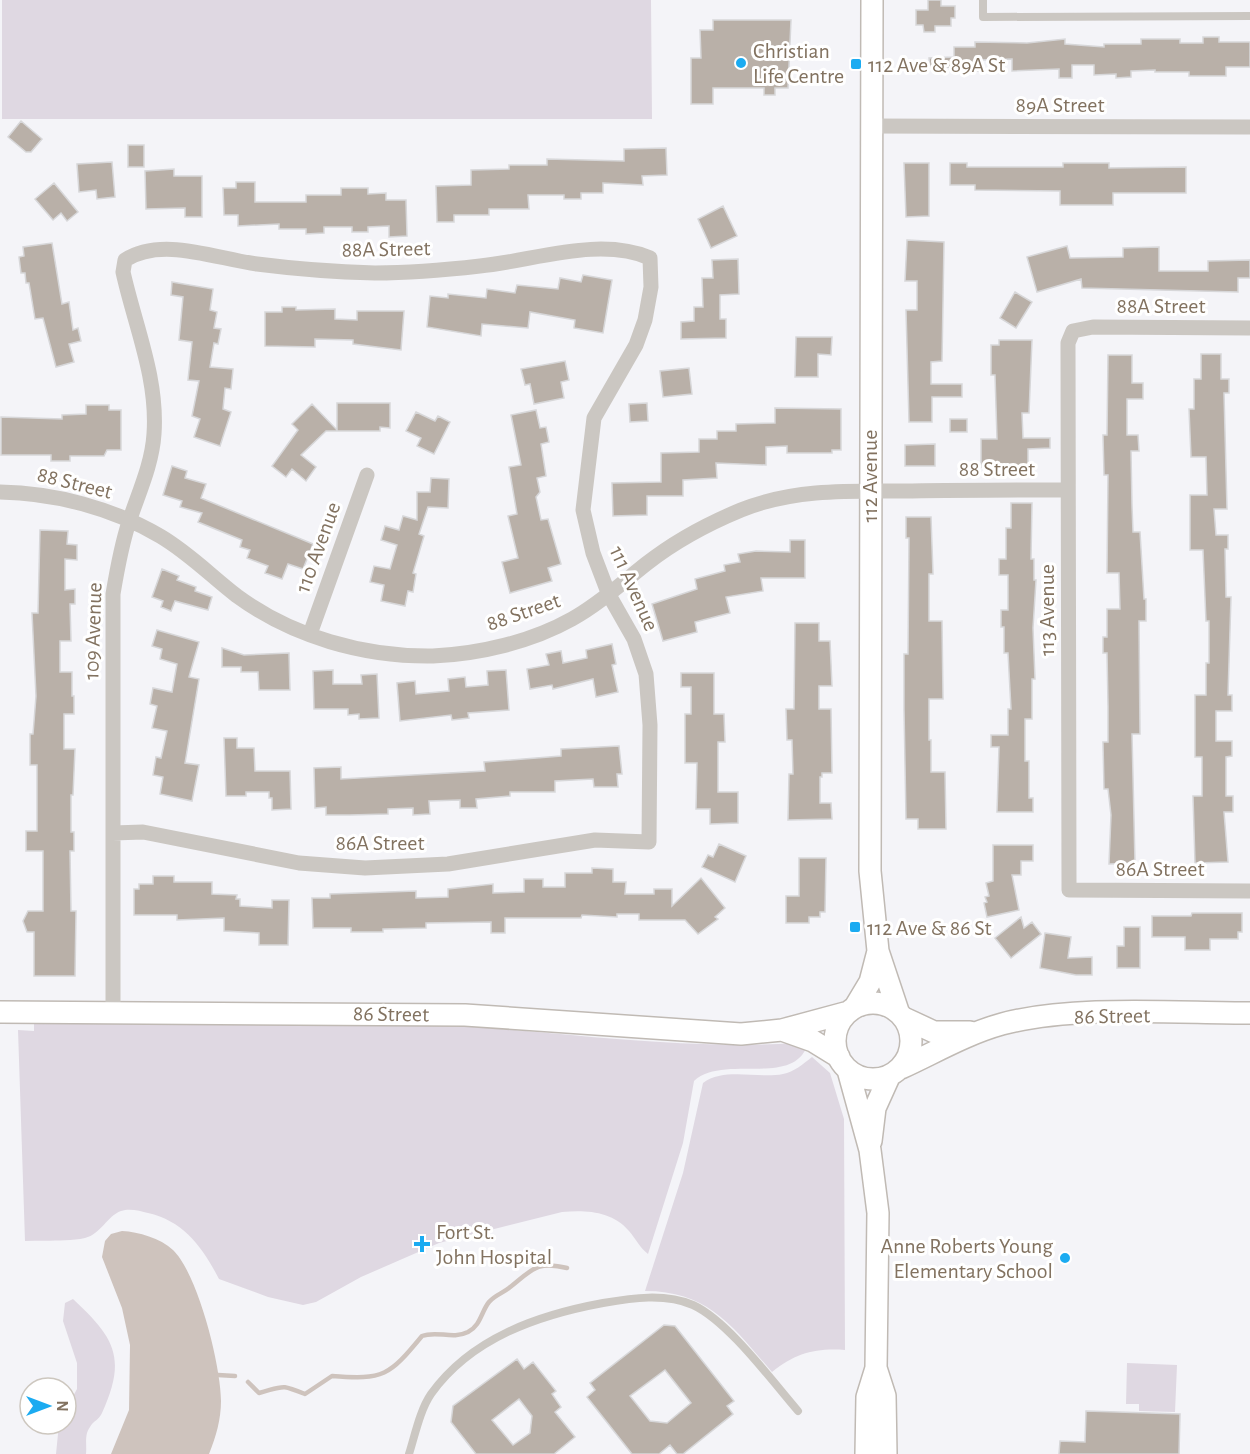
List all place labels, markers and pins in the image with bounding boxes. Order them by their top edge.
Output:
place label: Christian Life Centre [753,40,844,87]
place label: 112 Ave & 89A St [868,54,1005,76]
marker: Christian Life Centre [734,56,748,70]
marker: 112 Ave & 89A St [849,57,863,71]
place label: 112 Ave & 86 St [867,917,992,939]
marker: 112 Ave & 86 St [848,920,862,934]
place label: Fort St. John Hospital [436,1221,552,1268]
marker: Fort St. John Hospital [413,1235,431,1253]
place label: Anne Roberts Young Elementary School [881,1235,1053,1282]
marker: Anne Roberts Young Elementary School [1058,1251,1072,1265]

